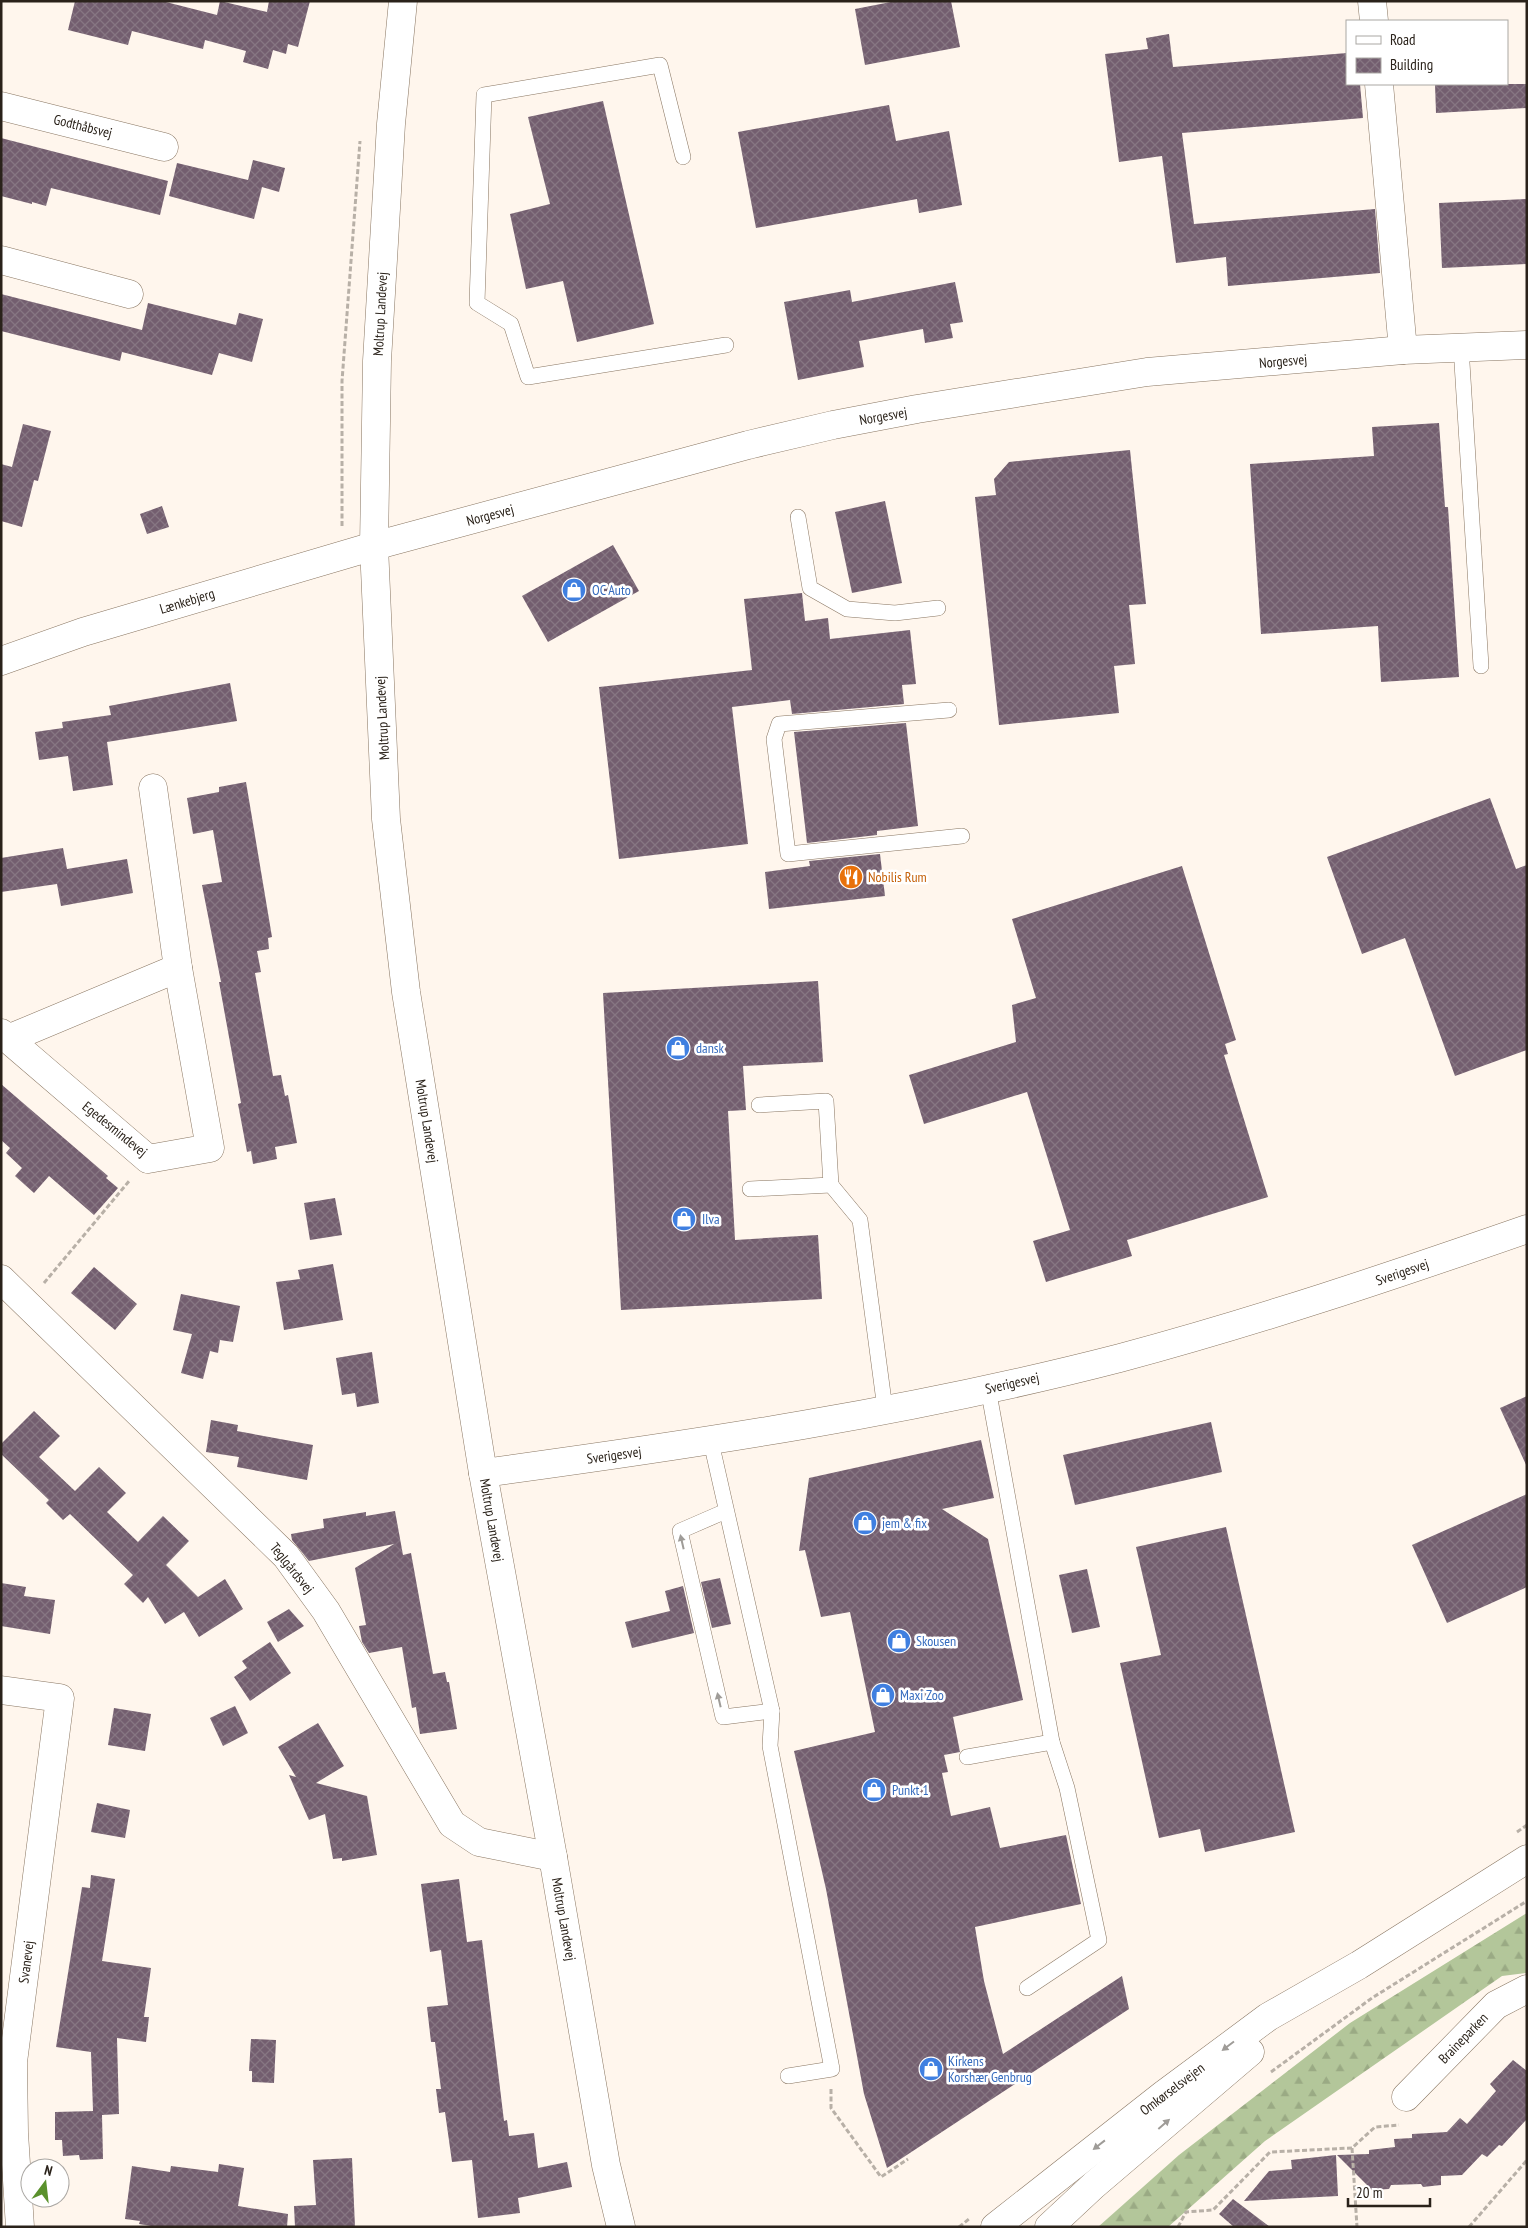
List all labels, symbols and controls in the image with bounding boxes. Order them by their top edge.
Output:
legend [1346,20,1508,85]
text: Road [1390,30,1416,49]
text: Building [1390,55,1433,74]
street label: Godthåbsvej [52,110,114,142]
street label: Moltrup Landevej [369,271,391,357]
street label: Norgesvej [1258,350,1308,372]
street label: Norgesvej [858,403,908,429]
street label: Norgesvej [464,500,516,530]
shop icon: OC Auto [561,577,587,603]
place label: OC Auto [592,581,631,599]
street label: Lænkebjerg [157,584,217,618]
street label: Moltrup Landevej [371,675,393,761]
restaurant icon: Nobilis Rum [838,864,864,890]
place label: Nobilis Rum [868,868,927,886]
shop icon: dansk [665,1035,691,1061]
place label: dansk [696,1039,725,1057]
street label: Moltrup Landevej [412,1078,442,1164]
street label: Egedesmindevej [79,1097,151,1161]
shop icon: Ilva [671,1206,697,1232]
place label: Ilva [702,1210,720,1228]
street label: Sverigesvej [1373,1255,1431,1289]
street label: Sverigesvej [983,1368,1041,1398]
street label: Sverigesvej [586,1442,642,1468]
street label: Moltrup Landevej [476,1477,508,1563]
shop icon: jem & fix [852,1510,878,1536]
place label: jem & fix [882,1514,927,1532]
one-way arrow [678,1534,686,1550]
street label: Teglgårdsvej [266,1539,318,1597]
shop icon: Skousen [886,1628,912,1654]
place label: Skousen [916,1632,956,1650]
shop icon: Maxi Zoo [870,1682,896,1708]
place label: Maxi Zoo [900,1686,944,1704]
one-way arrow [715,1693,723,1708]
shop icon: Punkt 1 [861,1777,887,1803]
place label: Punkt 1 [892,1781,929,1799]
street label: Moltrup Landevej [548,1876,580,1962]
street label: Svanevej [14,1940,38,1984]
street label: Braineparken [1434,2009,1492,2067]
one-way arrow [1221,2041,1235,2051]
place label: Kirkens Korshær Genbrug [948,2052,1032,2086]
shop icon: Kirkens Korshær Genbrug [918,2056,944,2082]
street label: Omkørselsvejen [1136,2059,1208,2119]
one-way arrow [1157,2119,1170,2130]
one-way arrow [1093,2139,1106,2150]
north arrow [20,2158,70,2208]
text: N [42,2161,54,2180]
scale bar [1348,2176,1430,2208]
text: 20 m [1356,2183,1382,2202]

